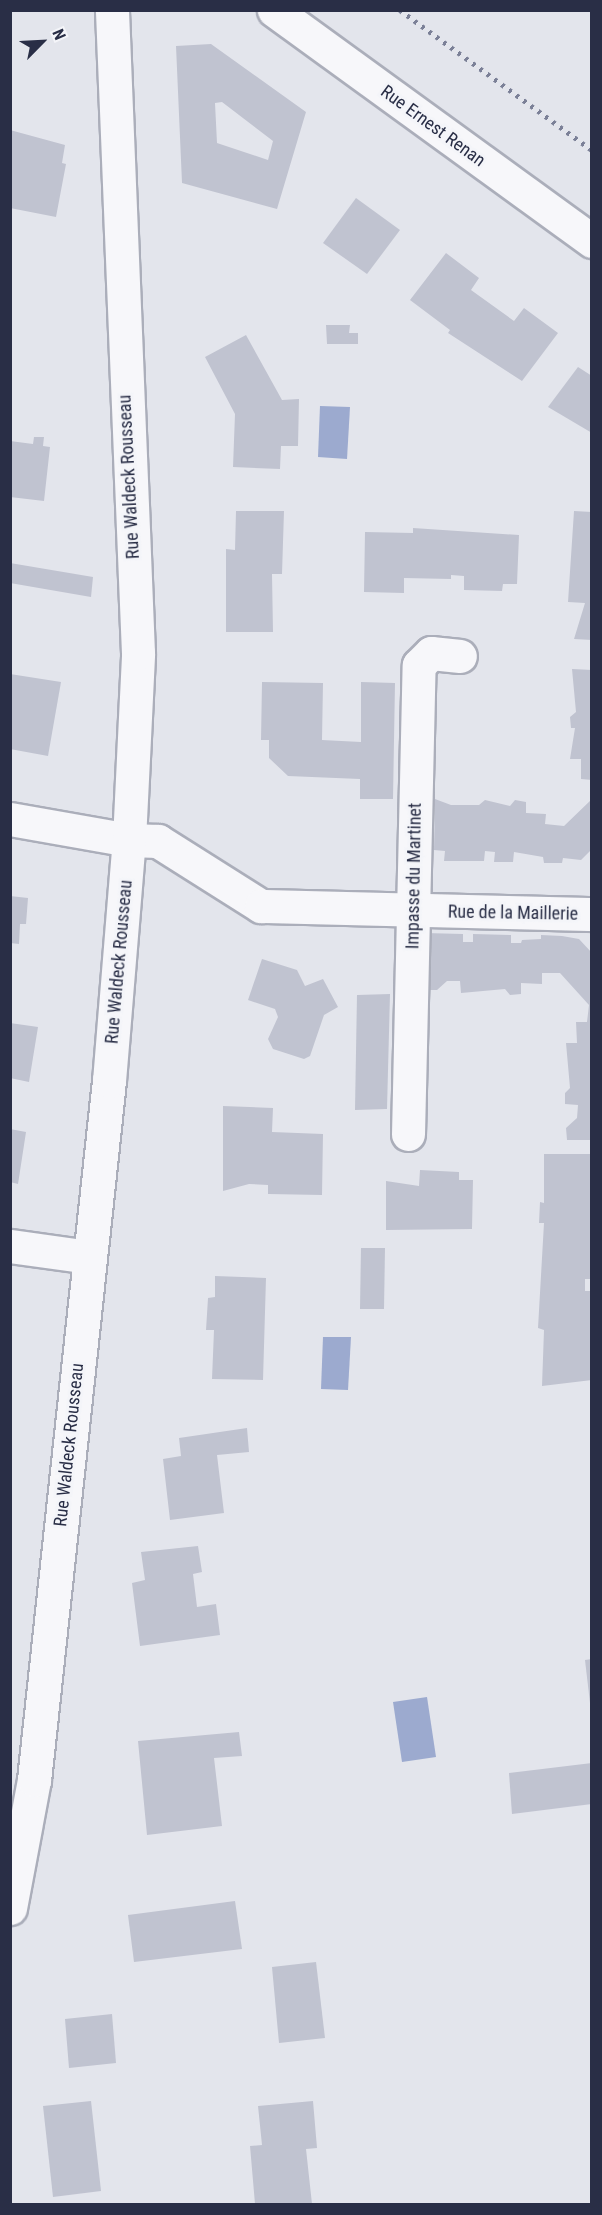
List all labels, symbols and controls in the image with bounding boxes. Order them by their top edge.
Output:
north arrow [12,12,72,72]
text: N [48,26,70,43]
street label: Rue Ernest Renan [376,81,490,171]
street label: Rue Waldeck Rousseau [114,394,144,560]
street label: Impasse du Martinet [402,803,426,949]
street label: Rue Waldeck Rousseau [101,879,137,1045]
street label: Rue de la Maillerie [448,901,578,925]
street label: Rue Waldeck Rousseau [50,1362,88,1528]

